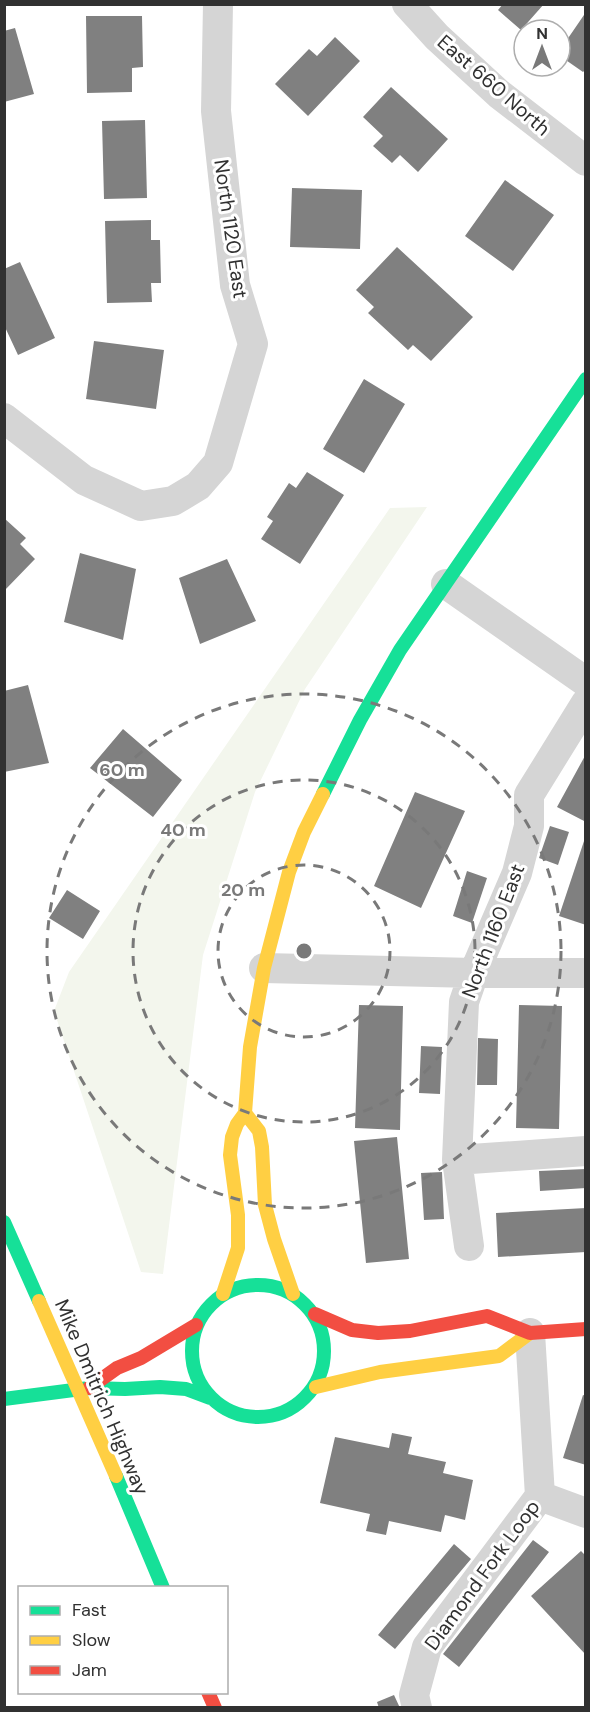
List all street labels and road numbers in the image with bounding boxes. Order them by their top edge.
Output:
street label: East 660 North [433,30,555,140]
street label: North 1120 East [208,158,254,300]
street label: North 1160 East [456,860,531,1002]
street label: Mike Dmitrich Highway [49,1295,155,1499]
street label: Diamond Fork Loop [419,1495,545,1655]

